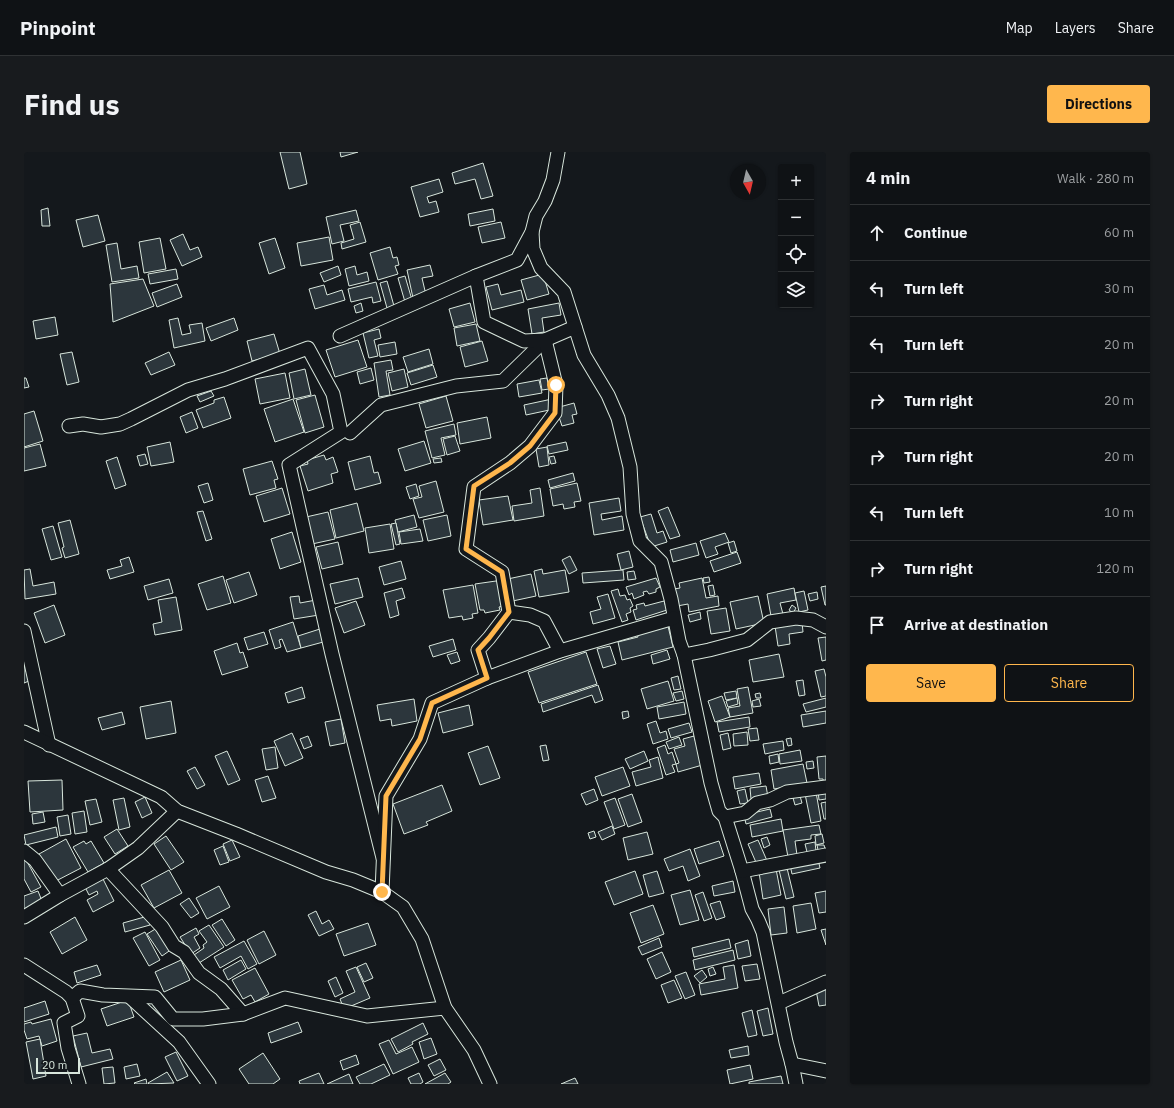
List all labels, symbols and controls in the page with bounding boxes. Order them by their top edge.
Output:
text: Pinpoint [20,16,96,40]
text: Map [1006,19,1033,37]
text: Layers [1055,19,1096,37]
text: Share [1118,19,1154,37]
button: Directions [1047,85,1150,123]
text: Find us [24,86,120,123]
north arrow [730,164,766,200]
map controls [778,164,814,308]
button: + [778,164,814,200]
text: 4 min [866,167,910,189]
text: Walk · 280 m [1057,170,1134,187]
button: − [778,200,814,236]
icon: ahead [866,222,888,244]
text: Continue [904,223,968,242]
text: 60 m [1104,224,1134,241]
button: locate [778,236,814,272]
button: layers [778,272,814,308]
icon: left [866,278,888,300]
text: Turn left [904,279,964,298]
text: 30 m [1104,280,1134,297]
icon: left [866,334,888,356]
text: Turn left [904,335,964,354]
text: 20 m [1104,336,1134,353]
route start [547,376,565,394]
icon: right [866,390,888,412]
text: Turn right [904,391,973,410]
text: 20 m [1104,392,1134,409]
icon: right [866,446,888,468]
text: Turn right [904,447,973,466]
text: 20 m [1104,448,1134,465]
icon: left [866,502,888,524]
text: Turn left [904,503,964,522]
text: 10 m [1104,504,1134,521]
icon: right [866,558,888,580]
text: Turn right [904,559,973,578]
text: 120 m [1096,560,1134,577]
icon: arrive [866,614,888,636]
text: Arrive at destination [904,615,1048,634]
button: Save [866,664,996,702]
button: Share [1004,664,1134,702]
route end [373,883,391,901]
scale bar [36,1056,80,1075]
text: 20 m [42,1058,67,1072]

